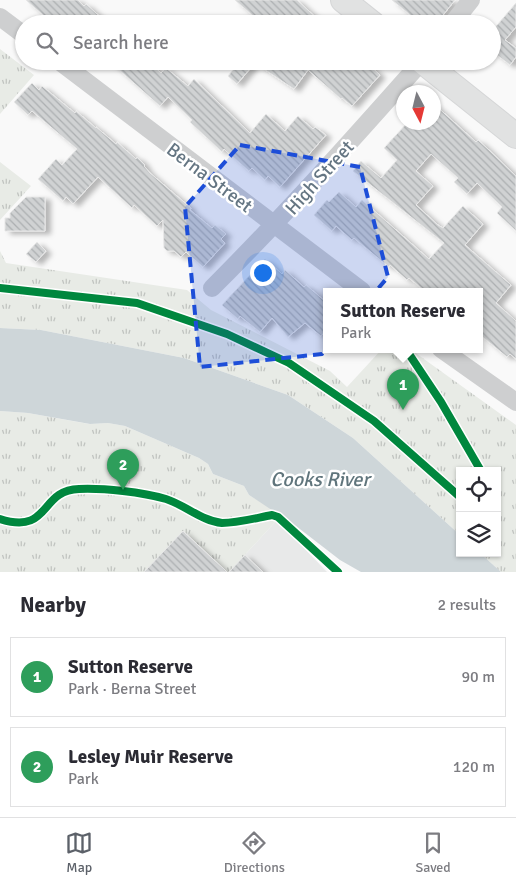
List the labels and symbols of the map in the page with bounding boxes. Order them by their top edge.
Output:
north arrow [396,85,441,130]
street label: High Street [280,135,360,220]
street label: Berna Street [162,138,257,218]
your location [250,260,276,286]
pin: 1 [387,369,419,410]
pin: 2 [107,449,139,490]
water label: Cooks River [270,467,372,492]

